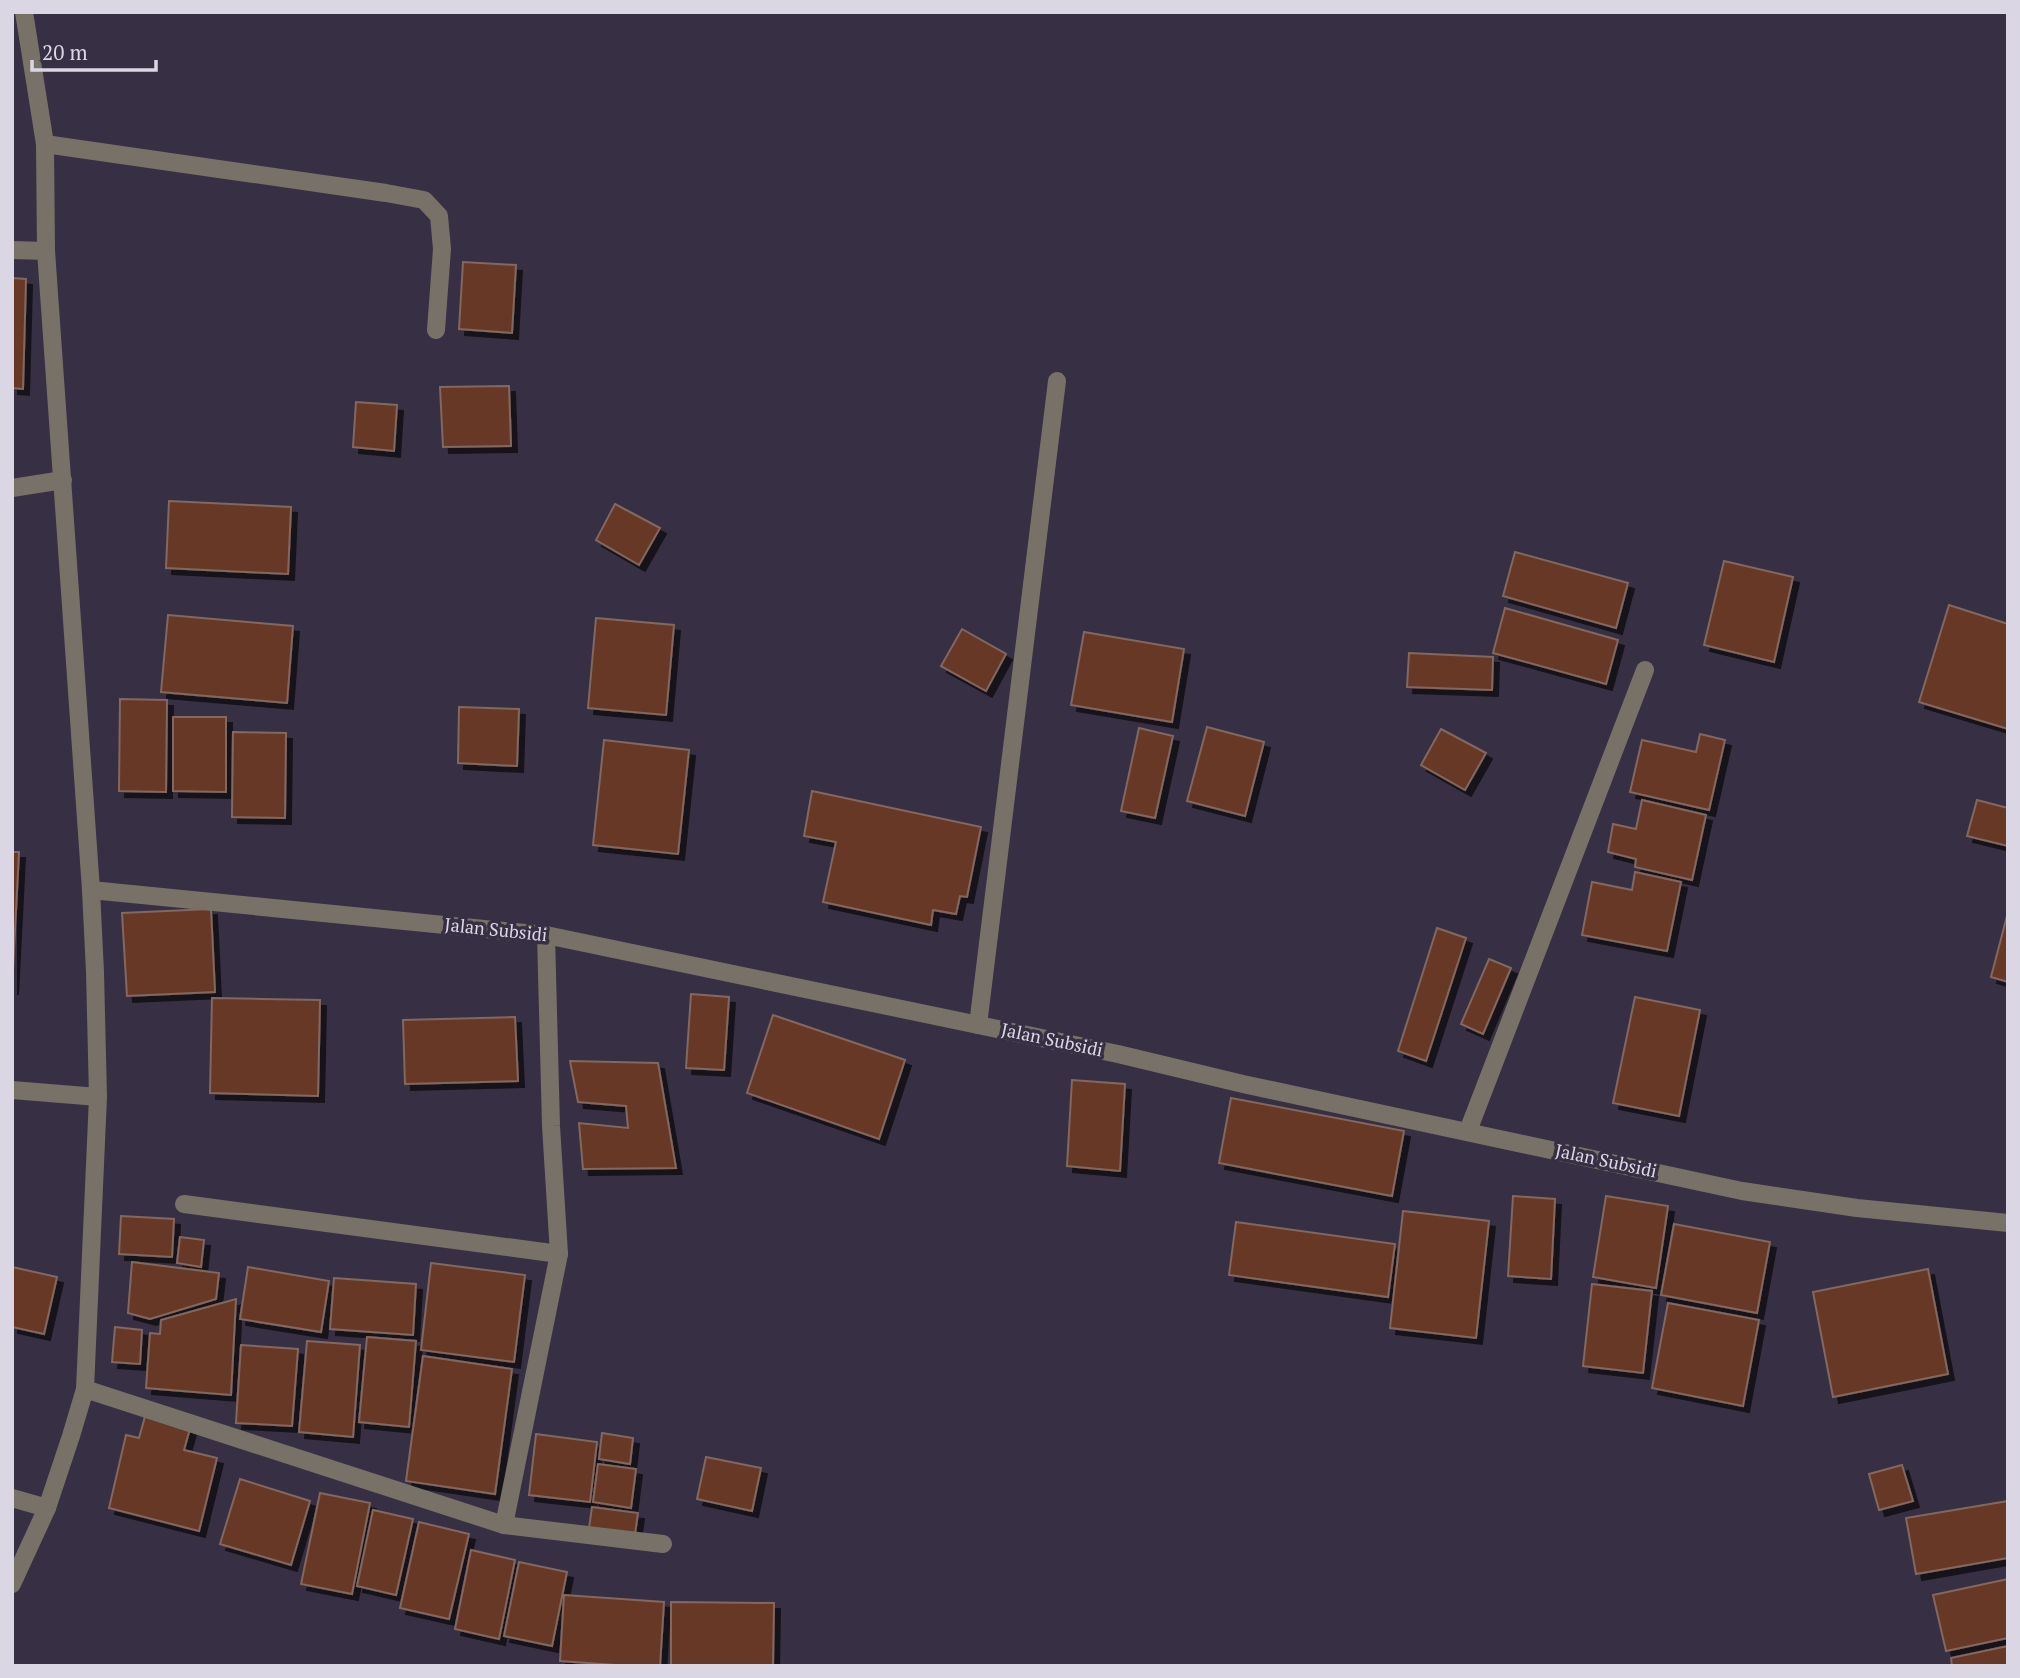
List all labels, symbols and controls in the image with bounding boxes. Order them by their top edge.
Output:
scale bar [32,28,156,72]
text: 20 m [42,38,88,66]
street label: Jalan Subsidi [444,912,549,946]
street label: Jalan Subsidi [999,1017,1105,1061]
street label: Jalan Subsidi [1553,1138,1659,1182]

